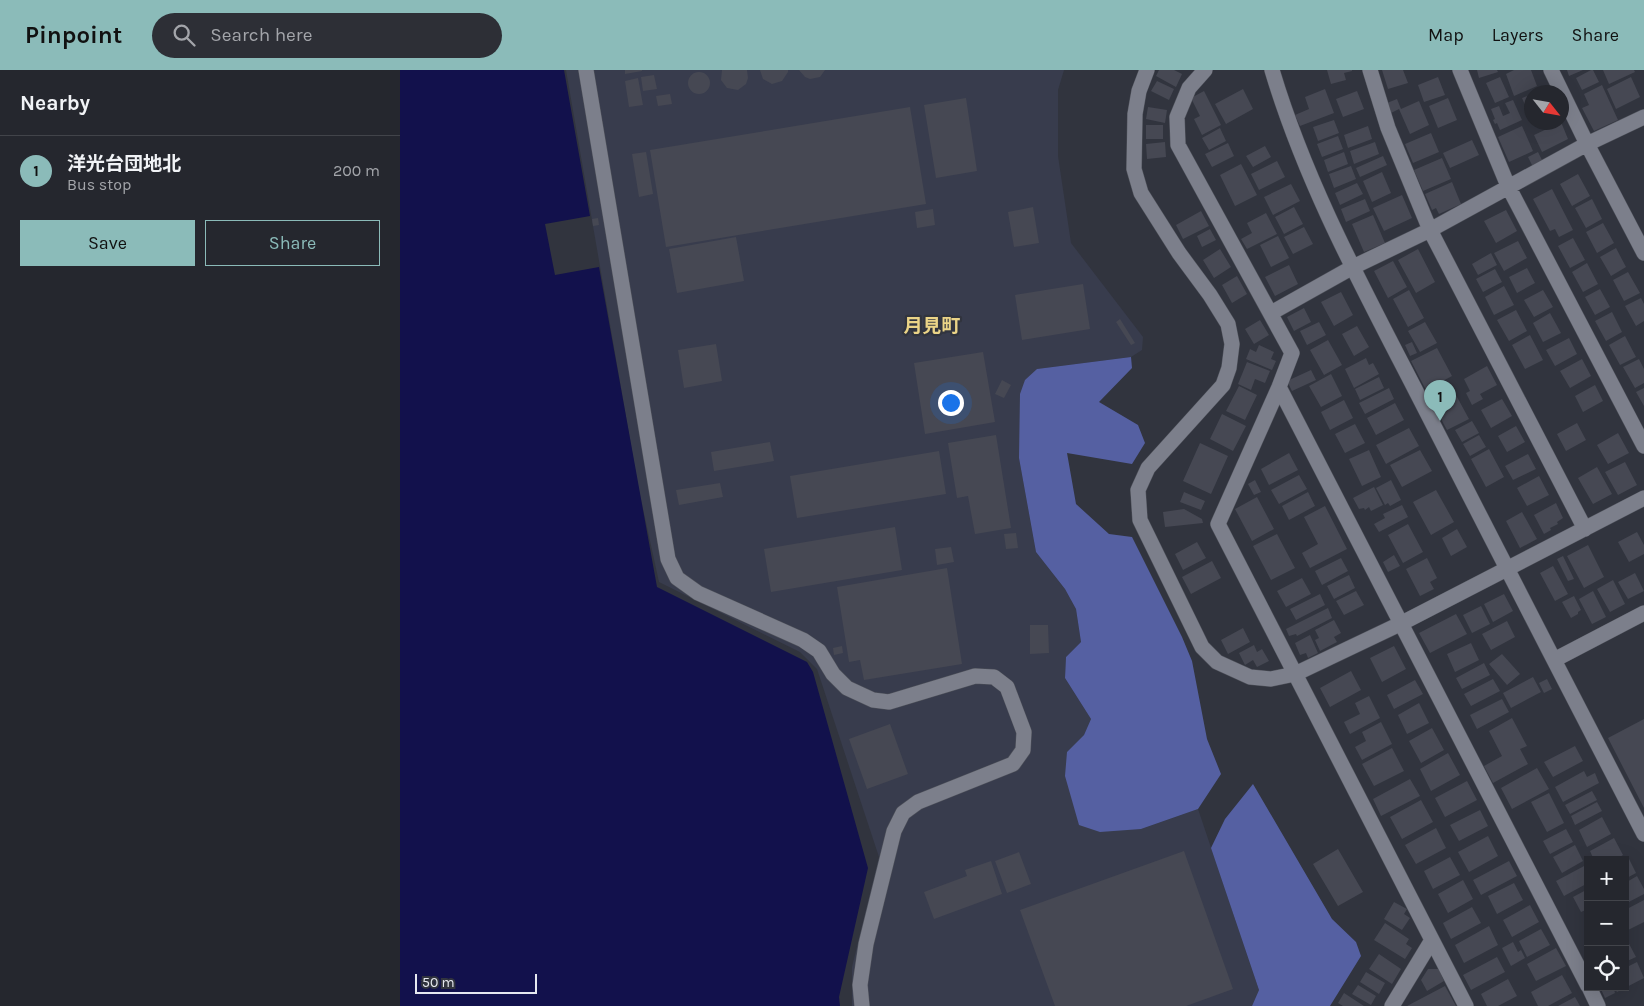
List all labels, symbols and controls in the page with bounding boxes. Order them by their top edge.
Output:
search box [152,13,502,58]
text: Pinpoint [25,21,122,49]
icon: search [170,21,198,49]
text: Search here [210,24,312,46]
text: Map [1428,24,1464,46]
text: Layers [1492,24,1544,46]
text: Share [1572,24,1619,46]
north arrow [1524,85,1569,130]
text: Nearby [20,91,90,115]
text: 洋光台団地北 [67,153,181,175]
text: 1 [33,161,39,180]
text: 200 m [333,161,380,180]
text: Bus stop [67,175,131,194]
button: Save [20,220,195,266]
button: Share [205,220,380,266]
district label: 月見町 [903,315,961,337]
pin: 1 [1424,380,1456,421]
your location [938,390,964,416]
map controls [1584,856,1629,991]
button: + [1584,856,1629,901]
button: − [1584,901,1629,946]
button: locate [1584,946,1629,991]
scale bar [415,971,538,994]
text: 50 m [422,974,455,991]

